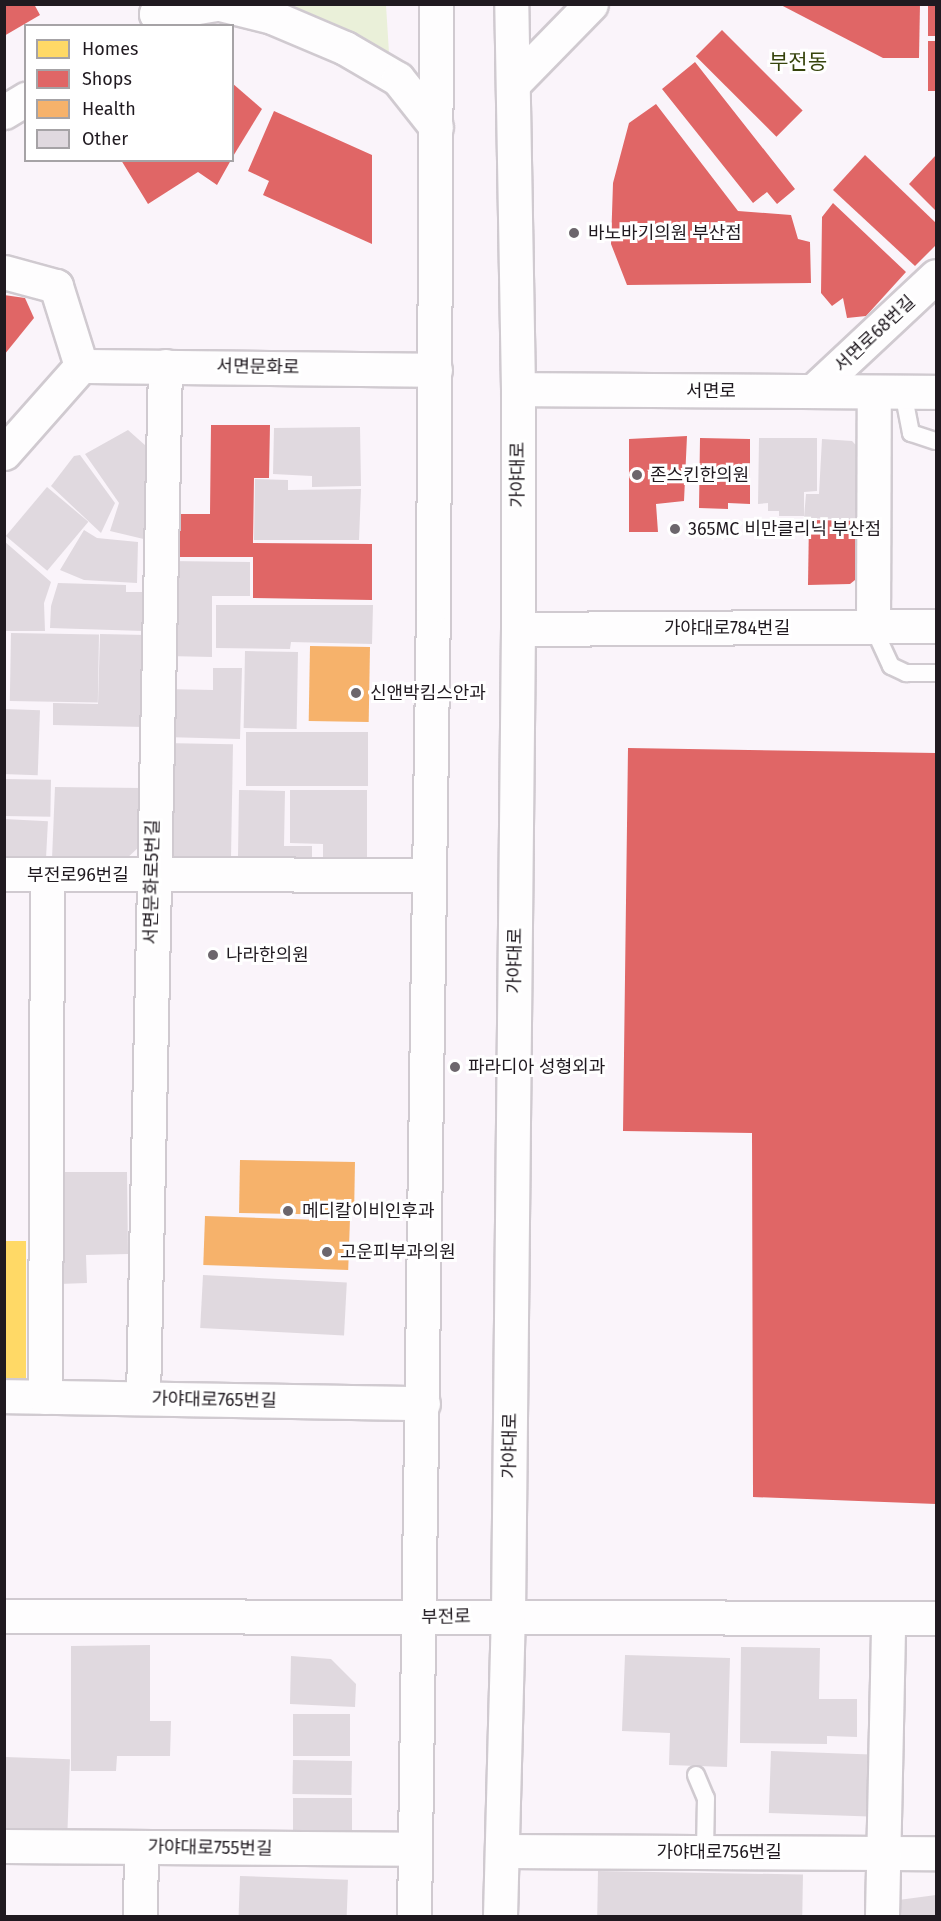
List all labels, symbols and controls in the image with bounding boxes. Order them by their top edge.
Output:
legend [24,24,234,162]
text: Homes [82,38,138,60]
district label: 부전동 [769,49,827,75]
text: Shops [82,68,132,90]
text: Health [82,98,136,120]
text: Other [82,128,128,150]
place label: 바노바기의원 부산점 [588,222,742,244]
marker: 바노바기의원 부산점 [565,224,583,242]
street label: 서면로68번길 [830,291,920,377]
street label: 서면문화로 [216,355,300,379]
street label: 서면로 [686,380,736,402]
street label: 가야대로 [507,442,529,508]
place label: 존스킨한의원 [650,464,749,486]
marker: 존스킨한의원 [628,466,646,484]
place label: 365MC 비만클리닉 부산점 [688,518,881,540]
marker: 365MC 비만클리닉 부산점 [666,520,684,538]
street label: 가야대로784번길 [664,617,790,639]
place label: 신앤박킴스안과 [370,682,486,704]
marker: 신앤박킴스안과 [347,684,365,702]
street label: 서면문화로5번길 [140,819,164,945]
street label: 부전로96번길 [27,864,129,886]
street label: 가야대로 [504,928,526,994]
place label: 나라한의원 [226,944,309,966]
marker: 나라한의원 [204,946,222,964]
place label: 파라디아 성형외과 [468,1056,605,1078]
marker: 파라디아 성형외과 [446,1058,464,1076]
place label: 메디칼이비인후과 [302,1200,434,1222]
marker: 메디칼이비인후과 [279,1202,297,1220]
place label: 고운피부과의원 [340,1241,456,1263]
marker: 고운피부과의원 [318,1243,336,1261]
street label: 가야대로765번길 [151,1388,277,1412]
street label: 가야대로 [499,1413,521,1479]
street label: 부전로 [421,1606,471,1628]
street label: 가야대로755번길 [147,1836,273,1860]
street label: 가야대로756번길 [656,1841,782,1863]

